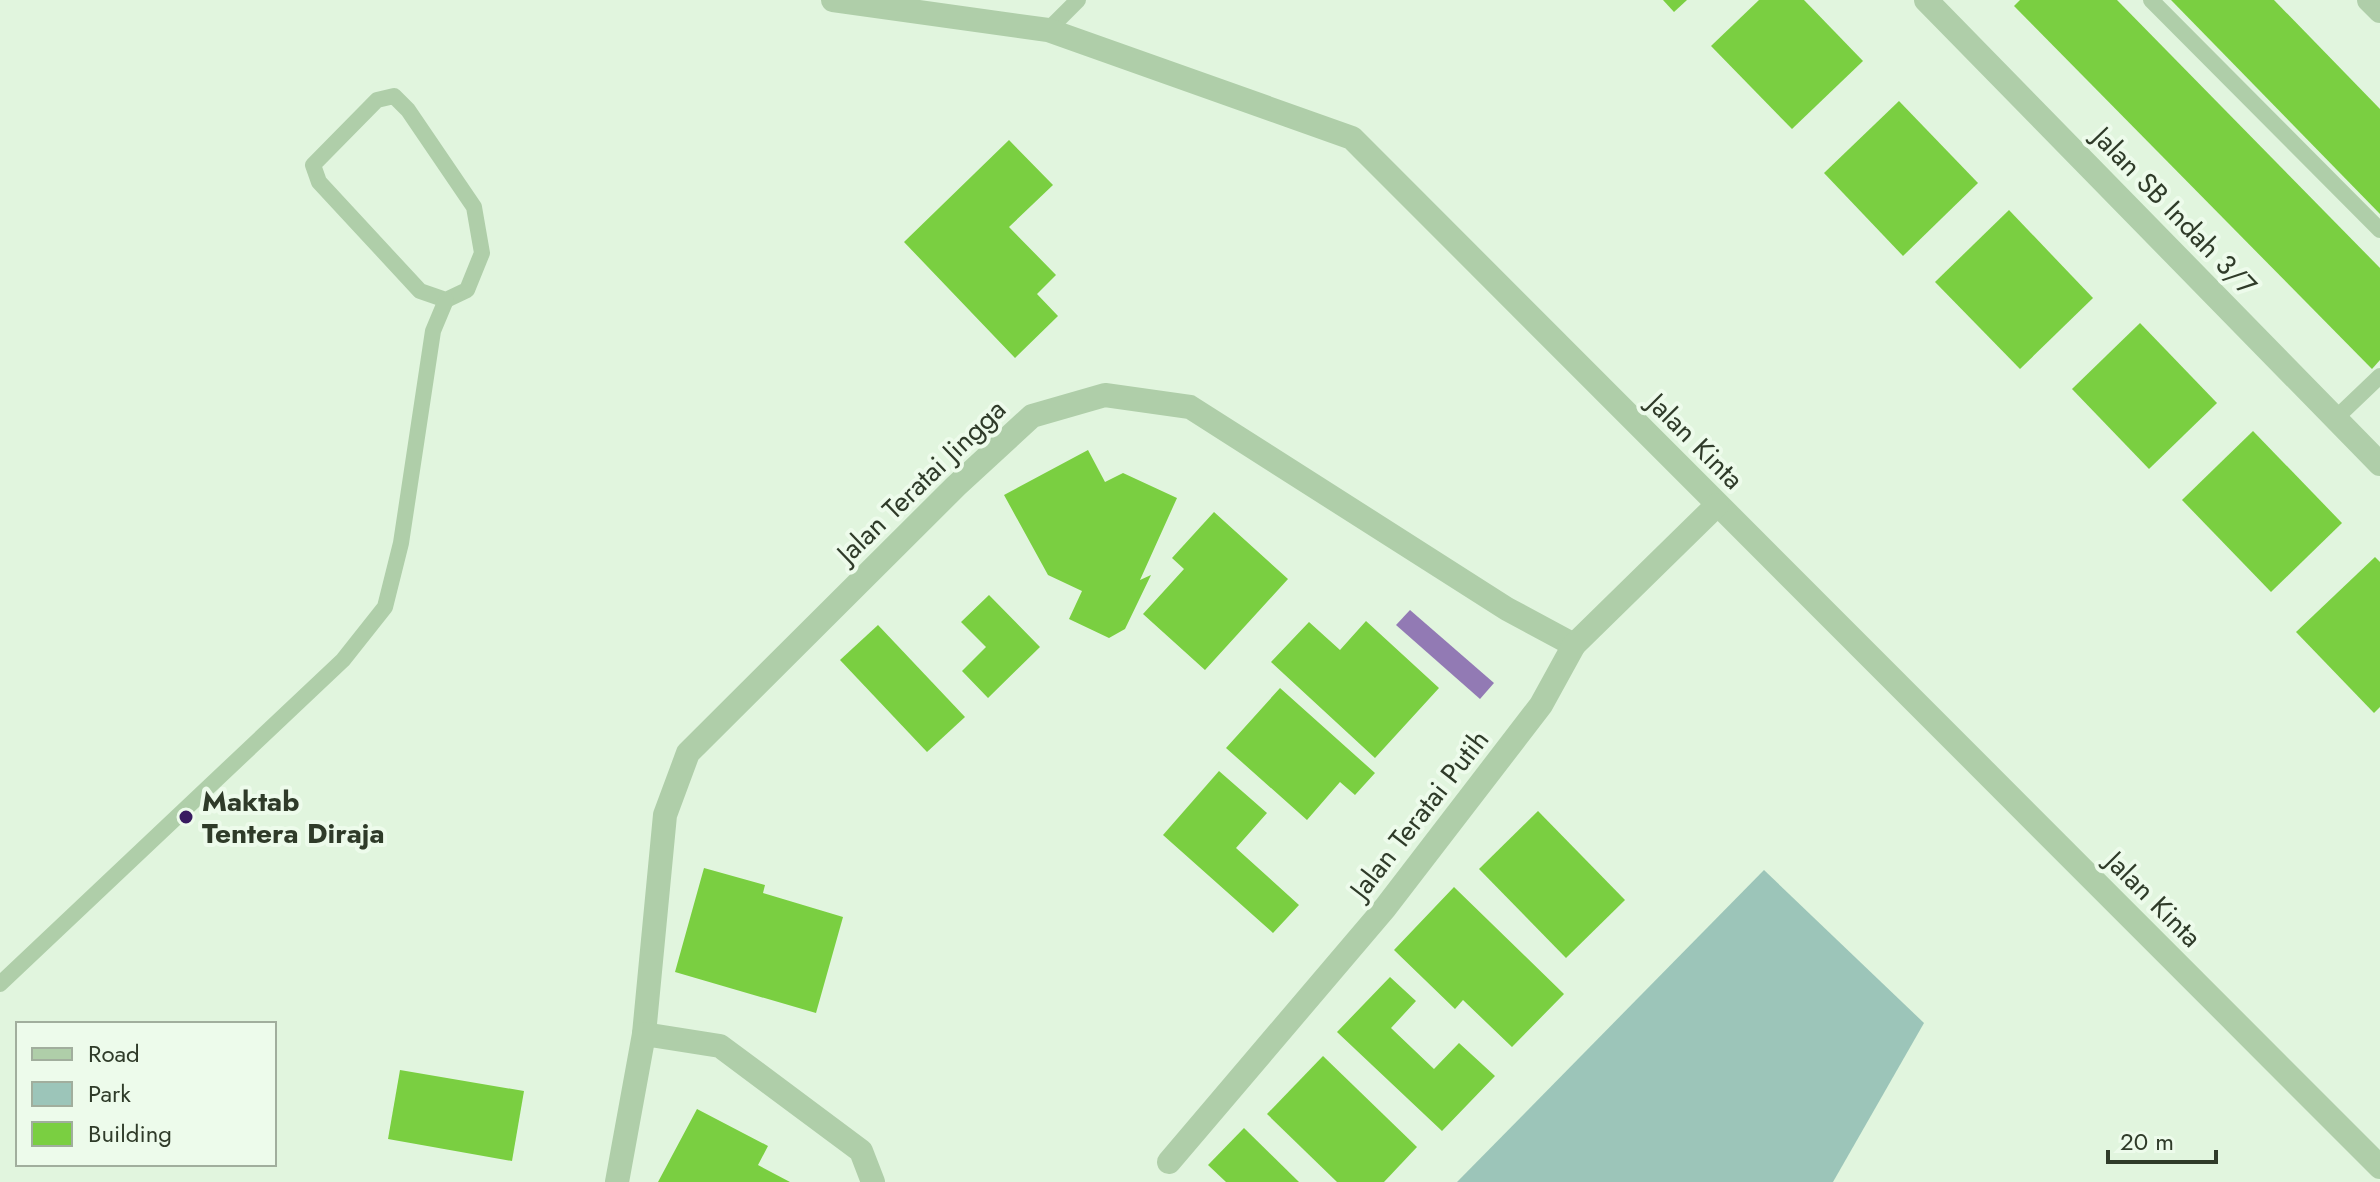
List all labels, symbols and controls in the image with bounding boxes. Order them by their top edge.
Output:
street label: Jalan SB Indah 3/7 [2080,115,2266,305]
street label: Jalan Kinta [1635,381,1753,499]
street label: Jalan Teratai Jingga [825,390,1015,576]
street label: Jalan Teratai Putih [1338,721,1499,911]
place label: Maktab Tentera Diraja [202,781,385,854]
marker: Maktab Tentera Diraja [177,808,195,826]
street label: Jalan Kinta [2093,839,2211,957]
legend [16,1022,276,1166]
text: Road [88,1036,140,1071]
text: Park [88,1076,131,1111]
scale bar [2108,1114,2216,1164]
text: Building [88,1116,172,1151]
text: 20 m [2120,1124,2174,1159]

